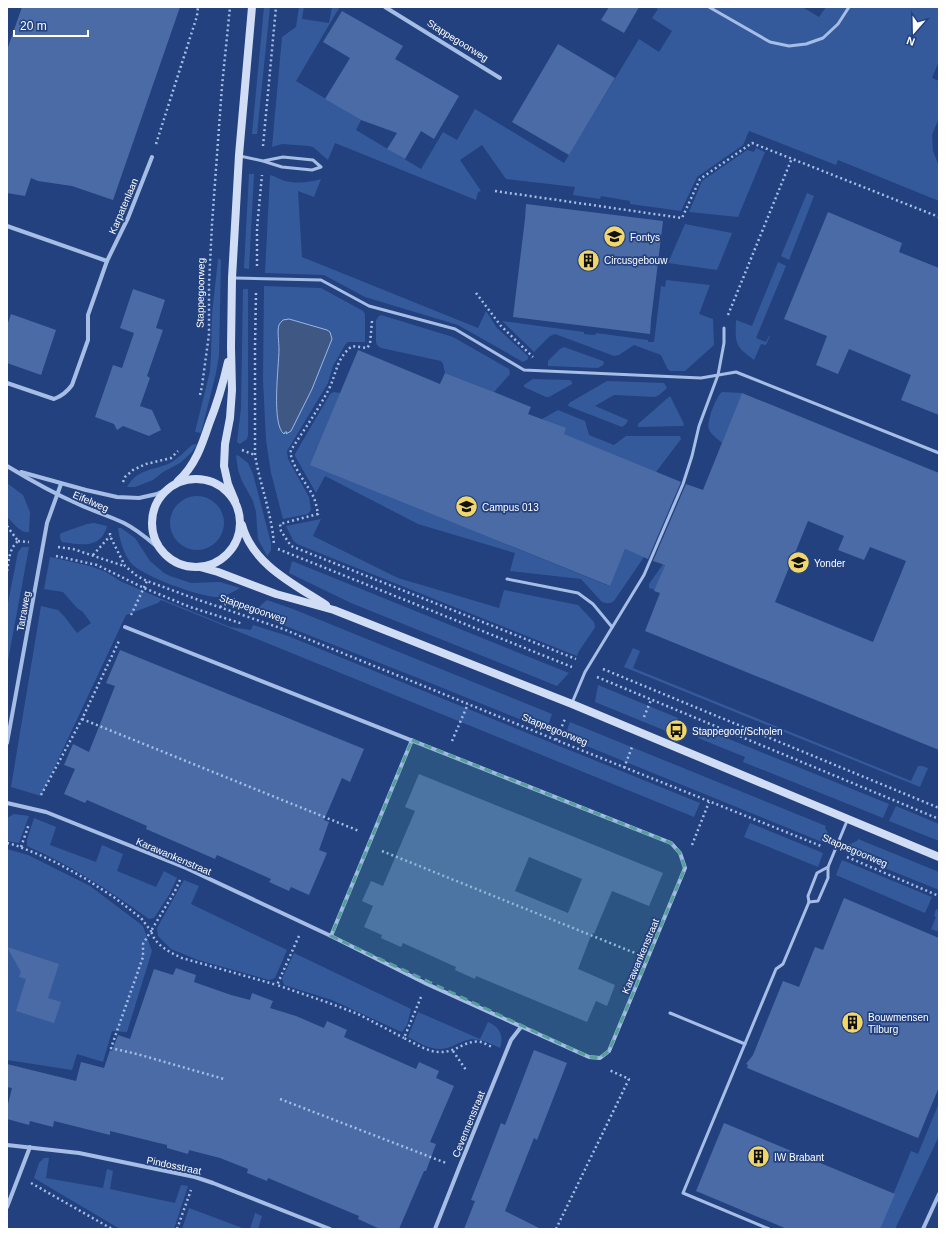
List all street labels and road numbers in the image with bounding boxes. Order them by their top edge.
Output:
street label: Stappegoorweg [425,17,490,64]
street label: Karpatenlaan [107,177,140,236]
street label: Stappegoorweg [194,258,207,328]
street label: Eifelweg [71,489,110,514]
street label: Tatraweg [15,590,32,632]
street label: Stappegoorweg [218,592,288,625]
street label: Stappegoorweg [520,711,589,748]
street label: Stappegoorweg [820,832,889,869]
street label: Karawankenstraat [135,836,213,877]
street label: Karawankenstraat [620,917,661,995]
street label: Cevennenstraat [450,1089,487,1159]
street label: Pindosstraat [146,1154,202,1177]

